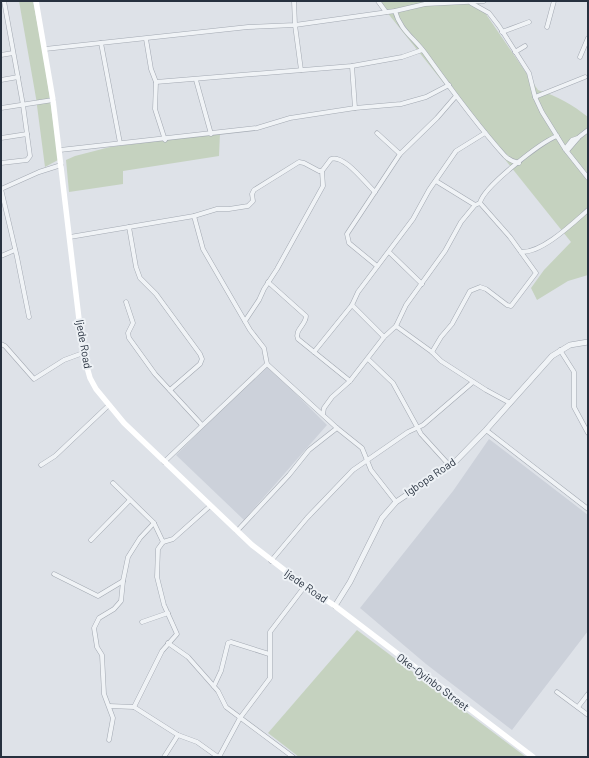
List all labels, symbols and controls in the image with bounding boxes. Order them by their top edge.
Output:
street label: Ijede Road [74,318,95,370]
street label: Igbopa Road [402,455,458,498]
street label: Ijede Road [282,566,330,605]
street label: Oke-Oyinbo Street [395,650,472,713]

